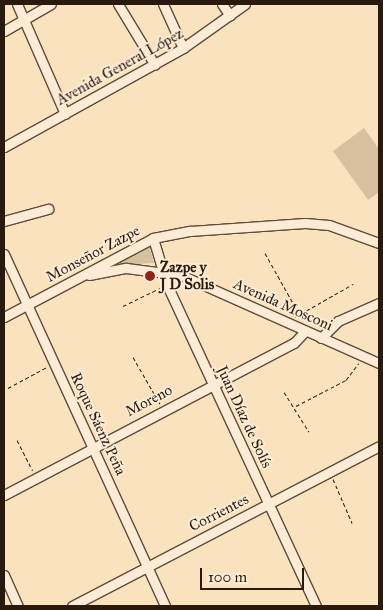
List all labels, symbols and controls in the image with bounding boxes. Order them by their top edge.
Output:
street label: Avenida General López [53,25,187,109]
street label: Monseñor Zazpe [43,222,143,286]
place label: Zazpe y J D Solis [160,258,214,293]
marker: Zazpe y J D Solis [144,270,156,282]
street label: Avenida Mosconi [231,275,335,335]
street label: Juan Díaz de Solís [212,363,276,471]
street label: Roque Sáenz Peña [66,370,130,478]
street label: Moreno [122,381,176,421]
street label: Corrientes [186,490,252,536]
scale bar [203,558,307,590]
text: 100 m [208,568,247,586]

